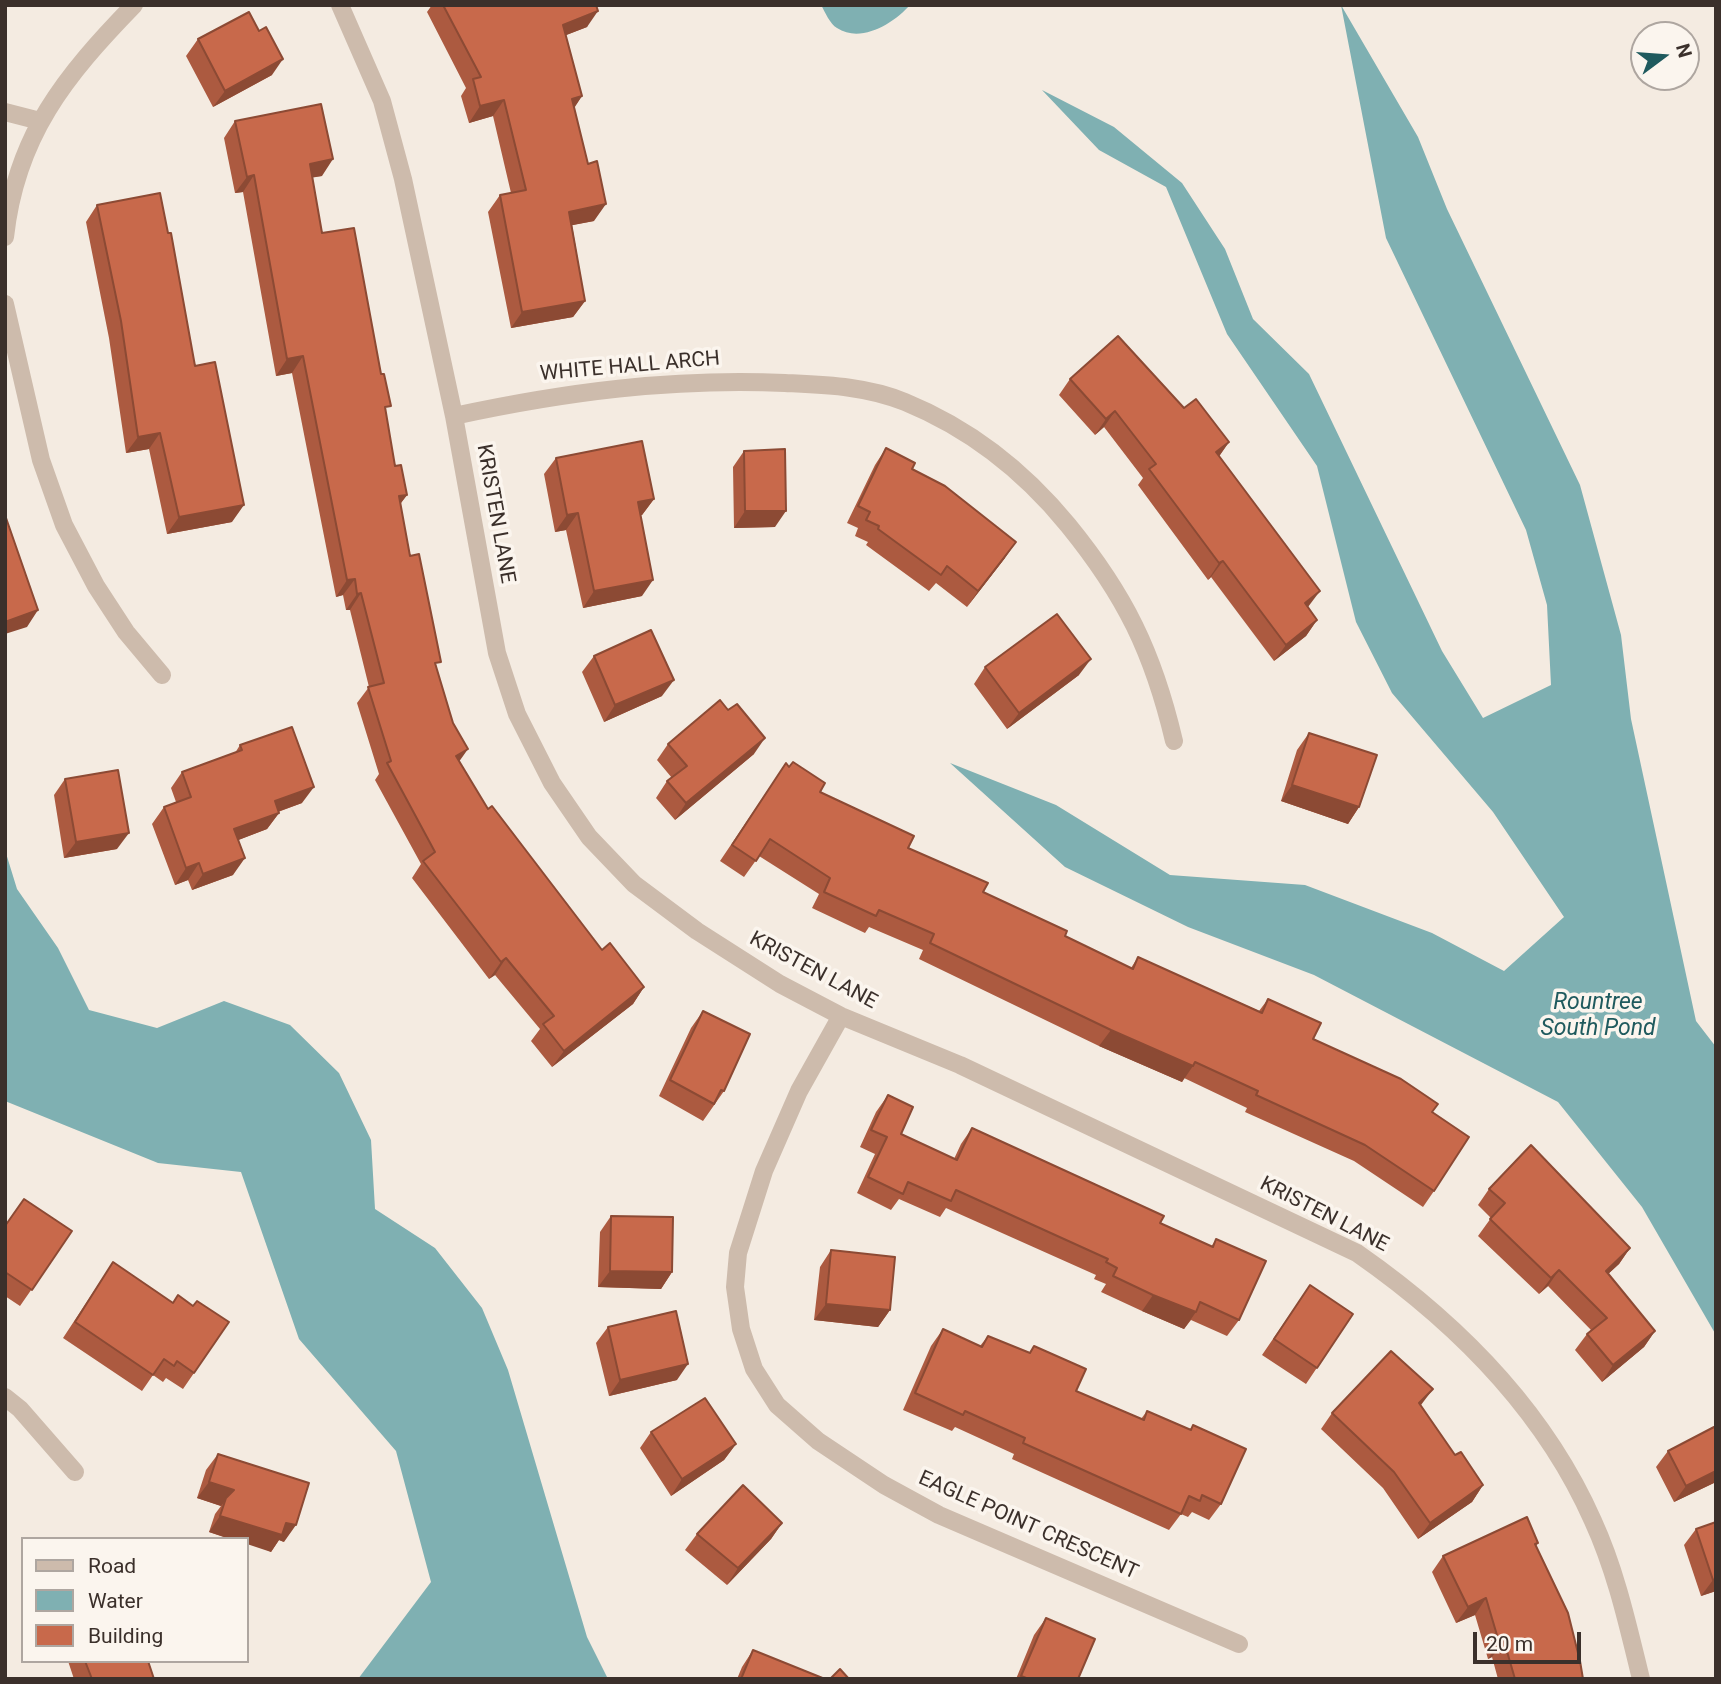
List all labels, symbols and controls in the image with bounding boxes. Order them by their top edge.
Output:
north arrow [1630,21,1700,91]
text: N [1671,41,1697,60]
street label: WHITE HALL ARCH [539,347,721,387]
street label: KRISTEN LANE [470,442,520,586]
street label: KRISTEN LANE [745,927,881,1015]
water label: Rountree South Pond [1540,989,1656,1043]
street label: KRISTEN LANE [1255,1172,1393,1258]
street label: EAGLE POINT CRESCENT [914,1466,1142,1586]
legend [21,1537,248,1663]
text: Road [88,1554,136,1578]
text: Water [88,1589,143,1613]
scale bar [1476,1618,1584,1662]
text: Building [88,1624,163,1648]
text: 20 m [1486,1632,1533,1656]

